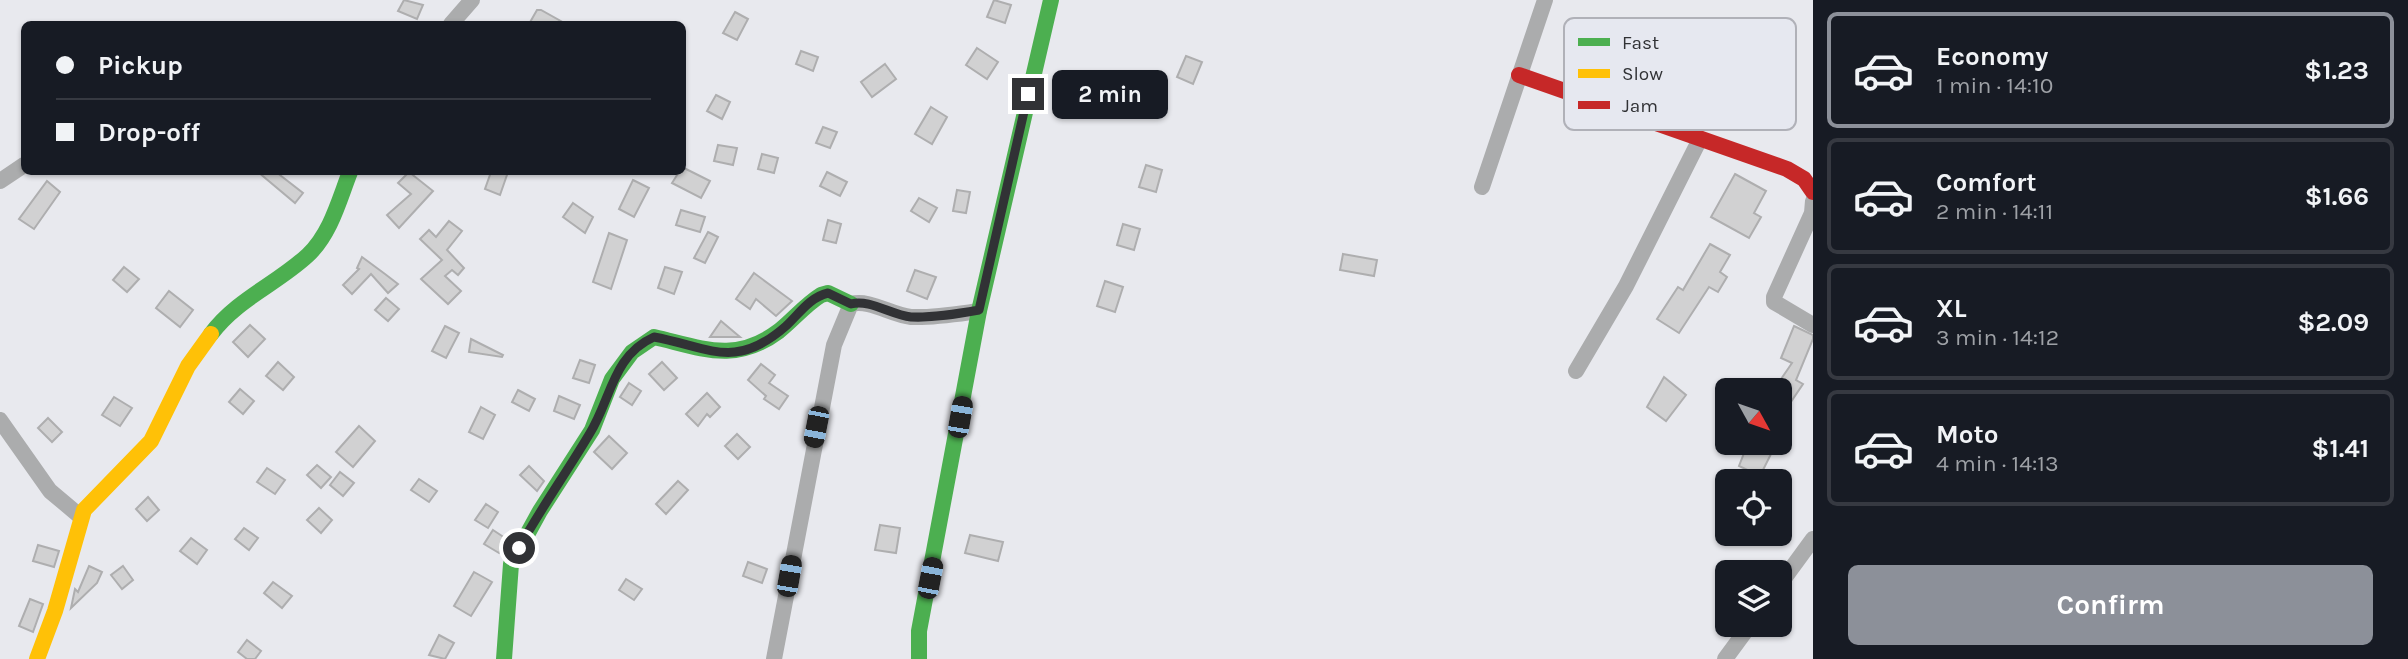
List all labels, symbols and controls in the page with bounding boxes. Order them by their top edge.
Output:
legend [1564,18,1796,130]
text: Fast [1622,32,1659,54]
icon: car [1852,39,1915,102]
text: Economy [1936,41,2048,72]
text: Pickup [98,50,183,81]
text: $1.23 [2304,55,2369,86]
text: Slow [1622,63,1663,85]
callout: 2 min [1052,70,1168,119]
text: 1 min · 14:10 [1936,72,2053,99]
route end [1012,78,1044,110]
text: 2 min [1078,81,1142,108]
text: Jam [1622,95,1658,117]
text: Drop-off [98,117,200,148]
icon: car [1852,165,1915,228]
text: Comfort [1936,167,2037,198]
text: $1.66 [2305,181,2369,212]
text: 2 min · 14:11 [1936,198,2053,225]
icon: car [1852,291,1915,354]
text: XL [1936,293,1967,324]
text: $2.09 [2297,307,2369,338]
text: 3 min · 14:12 [1936,324,2059,351]
north arrow [1715,378,1792,455]
map controls [1715,378,1792,637]
car [947,394,974,440]
car [802,404,831,450]
icon: car [1852,417,1915,480]
text: Moto [1936,419,1998,450]
text: $1.41 [2311,433,2369,464]
text: 4 min · 14:13 [1936,450,2059,477]
button: locate [1715,469,1792,546]
route start [503,532,535,564]
car [776,553,803,599]
car [916,555,945,601]
button: layers [1715,560,1792,637]
button: Confirm [1848,565,2373,645]

